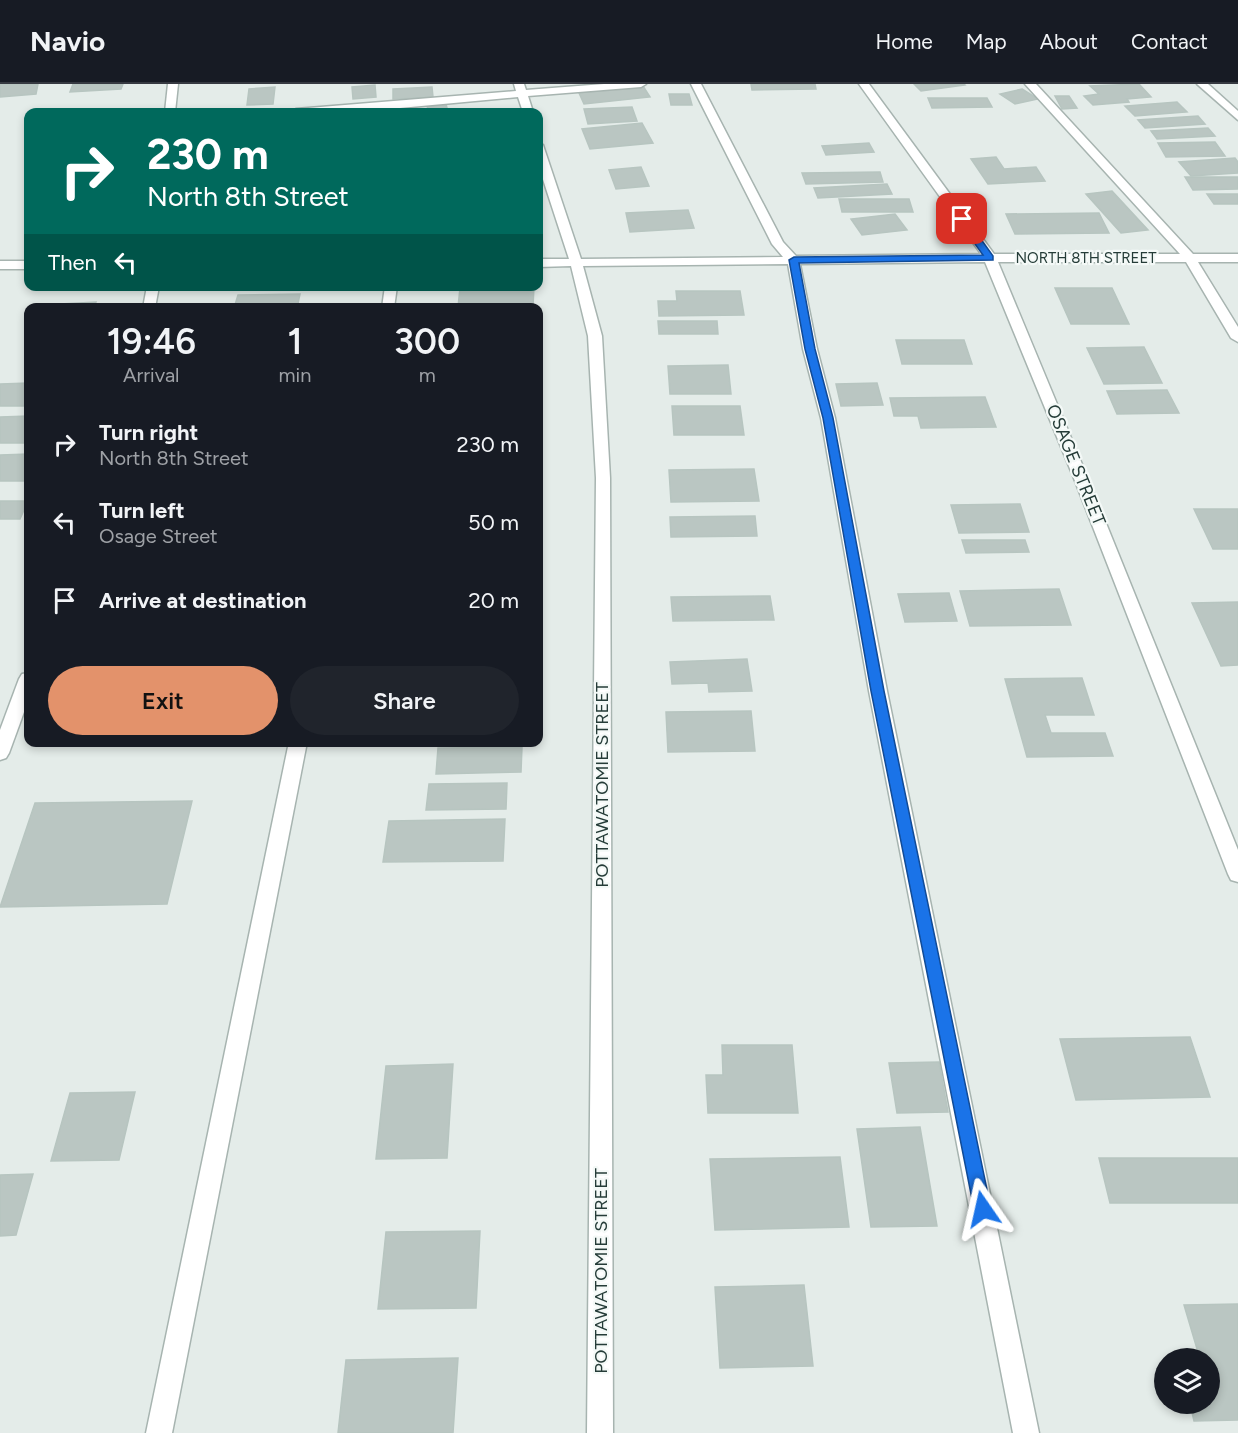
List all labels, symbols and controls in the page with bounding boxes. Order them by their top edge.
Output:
text: Navio [30,24,105,58]
text: Home [876,29,933,54]
text: Map [966,29,1007,54]
text: About [1040,29,1098,54]
text: Contact [1131,29,1208,54]
text: 230 m [147,129,269,180]
icon: right [48,132,126,210]
text: North 8th Street [147,180,349,213]
pin [936,193,987,244]
icon: arrive [945,202,978,235]
icon: left [109,246,142,279]
text: Then [48,249,97,276]
street label: NORTH 8TH STREET [1015,249,1157,267]
text: 19:46 [107,320,196,363]
text: 1 [287,320,302,363]
text: 300 [394,320,460,363]
text: Arrival [123,363,180,387]
text: min [279,363,311,387]
text: m [419,363,436,387]
street label: OSAGE STREET [1042,401,1110,529]
text: Turn right [99,419,198,446]
icon: right [48,428,81,461]
text: 230 m [456,431,519,458]
text: North 8th Street [99,446,248,470]
text: Turn left [99,497,185,524]
icon: left [48,506,81,539]
text: 50 m [468,509,519,536]
text: Osage Street [99,524,218,548]
icon: arrive [48,584,81,617]
text: Arrive at destination [99,587,307,614]
text: 20 m [468,587,519,614]
button: Exit [48,666,278,735]
button: Share [290,666,519,735]
street label: POTTAWATOMIE STREET [591,682,613,888]
street label: POTTAWATOMIE STREET [590,1168,612,1374]
position arrow [951,1177,1015,1241]
map controls [1154,1348,1220,1414]
button: layers [1154,1348,1220,1414]

